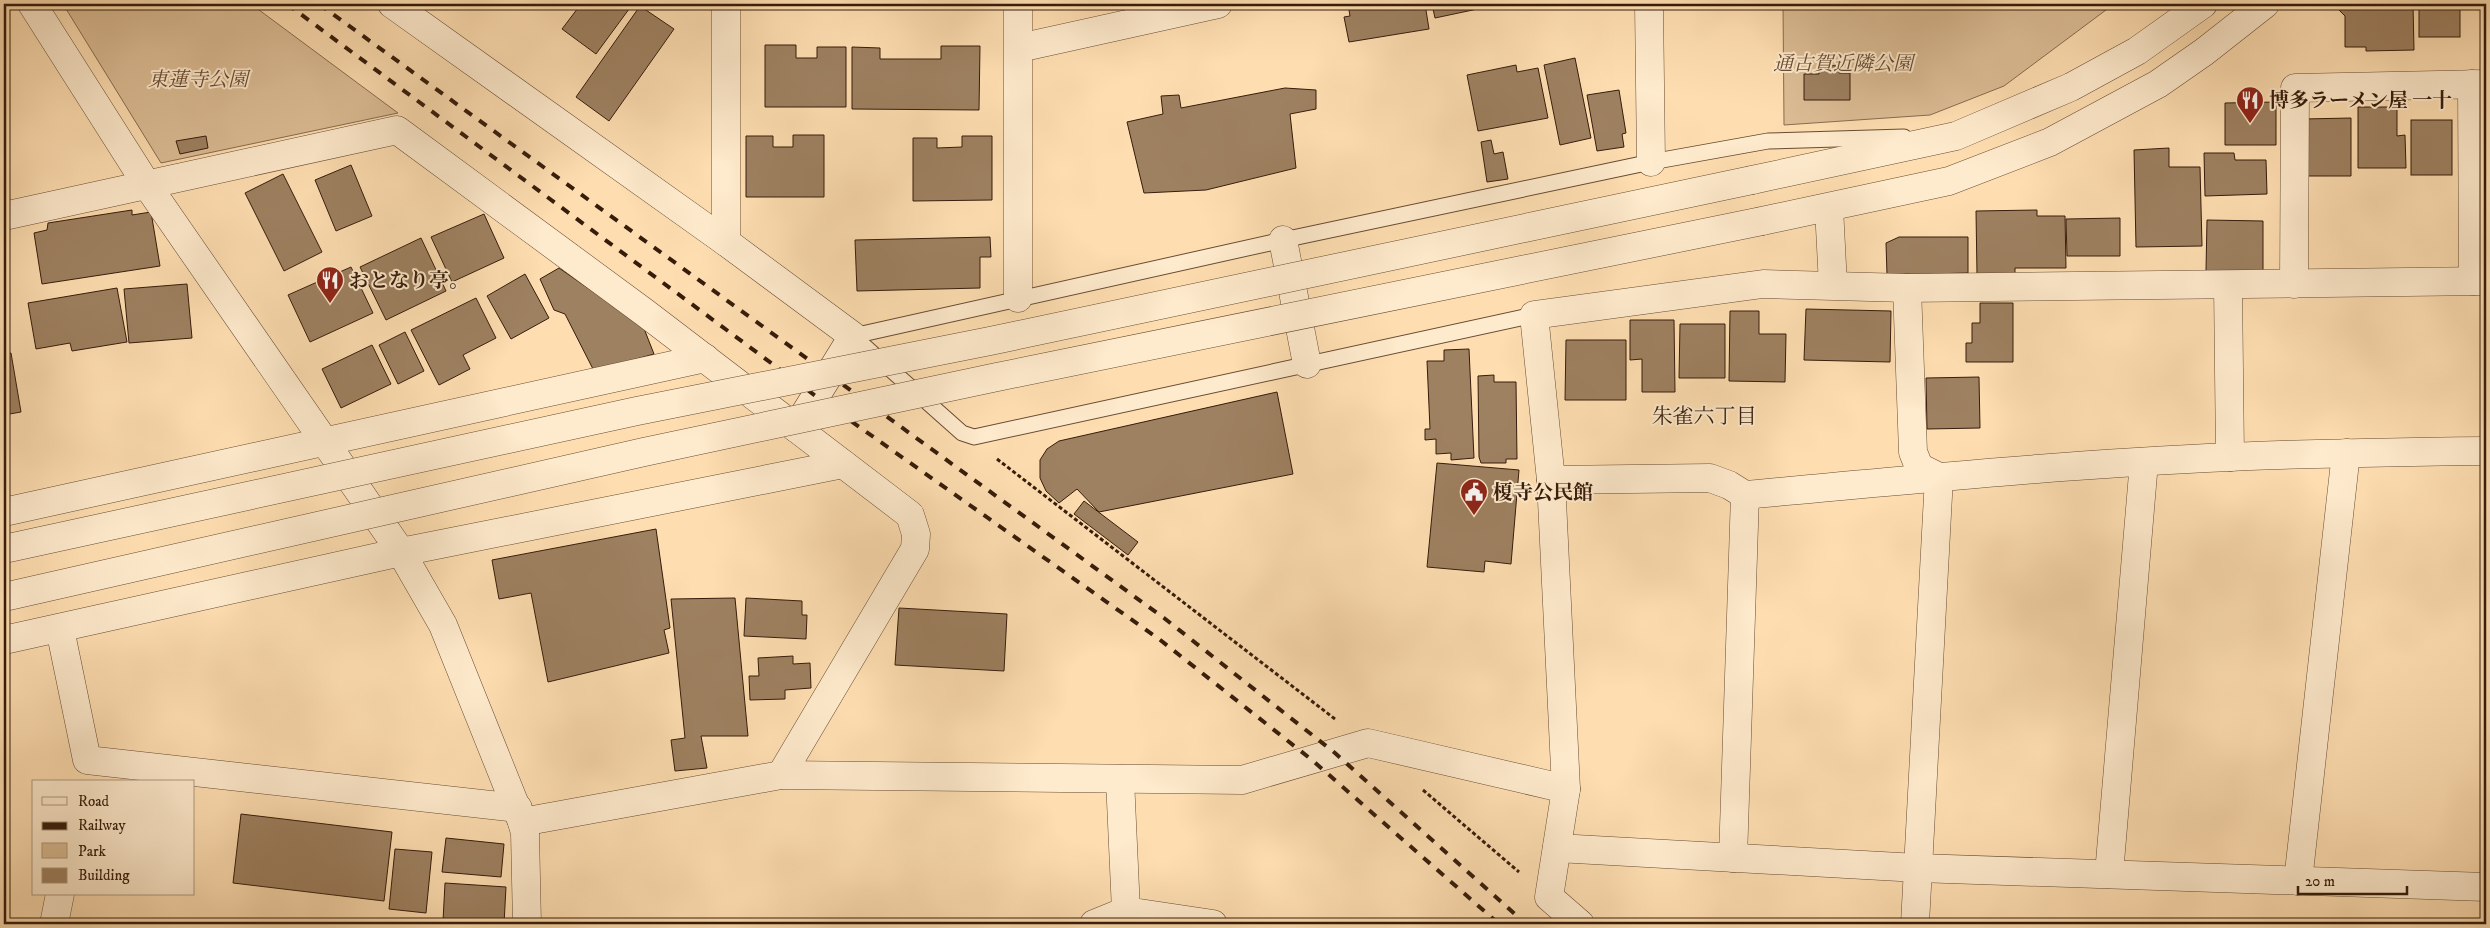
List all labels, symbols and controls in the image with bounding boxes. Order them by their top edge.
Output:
park label: 通古賀近隣公園 [1773,52,1916,77]
park label: 東蓮寺公園 [148,68,251,93]
restaurant icon: 博多ラーメン屋 一十 [2235,85,2265,124]
place label: 博多ラーメン屋 一十 [2269,89,2452,114]
restaurant icon: おとなり亭。 [315,265,345,304]
place label: おとなり亭。 [349,269,469,294]
district label: 朱雀六丁目 [1652,404,1757,430]
public building icon: 榎寺公民館 [1459,477,1489,516]
place label: 榎寺公民館 [1493,481,1593,506]
legend [32,780,195,896]
text: Road [78,792,110,811]
text: Railway [78,816,126,835]
text: Park [78,842,107,861]
scale bar [2298,863,2406,895]
text: Building [78,866,130,885]
text: 20 m [2305,872,2335,891]

